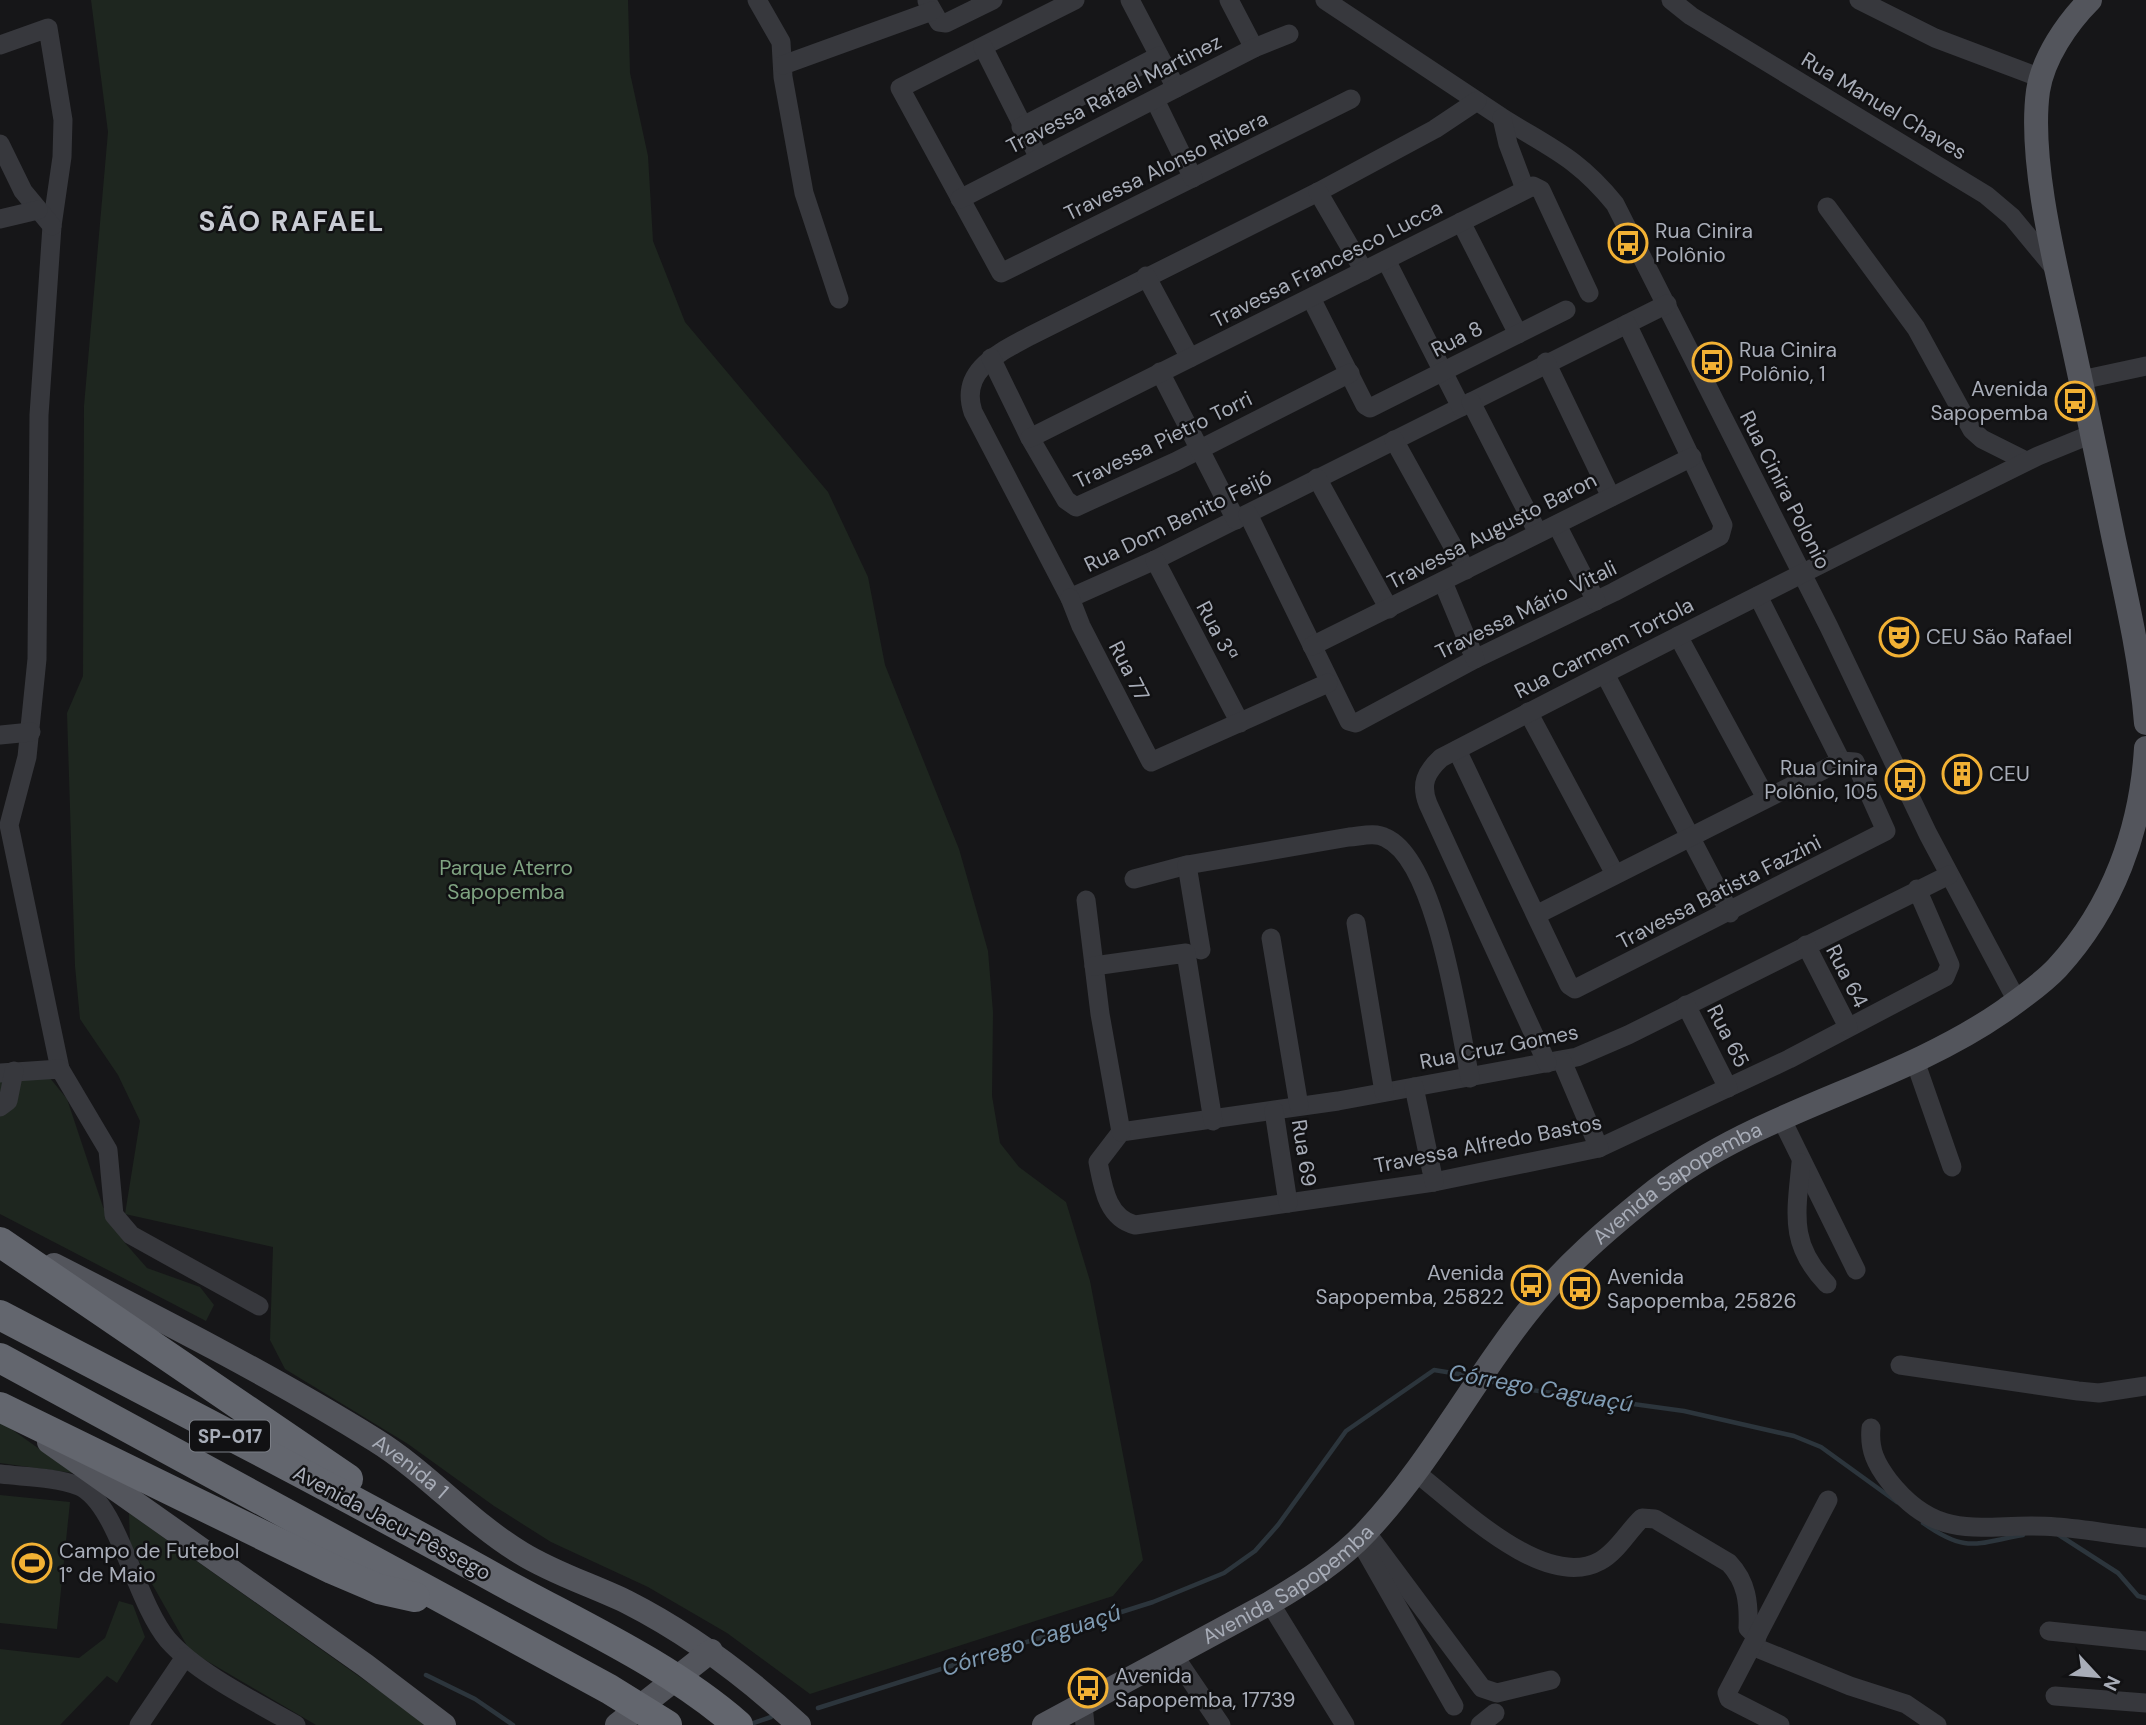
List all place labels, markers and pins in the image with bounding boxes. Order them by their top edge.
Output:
place label: Rua Cinira Polônio [1655,217,1753,269]
bus stop icon: Rua Cinira Polônio [1607,222,1649,264]
place label: Rua Cinira Polônio, 1 [1739,336,1837,388]
bus stop icon: Rua Cinira Polônio, 1 [1691,341,1733,383]
place label: Avenida Sapopemba [1930,375,2048,427]
bus stop icon: Avenida Sapopemba [2054,380,2096,422]
theatre icon: CEU São Rafael [1878,616,1920,658]
place label: CEU São Rafael [1926,623,2072,651]
building icon: CEU [1941,753,1983,795]
place label: Rua Cinira Polônio, 105 [1764,754,1878,806]
bus stop icon: Rua Cinira Polônio, 105 [1884,759,1926,801]
place label: CEU [1989,760,2030,788]
place label: Avenida Sapopemba, 25822 [1316,1259,1504,1311]
place label: Avenida Sapopemba, 25826 [1607,1263,1797,1315]
bus stop icon: Avenida Sapopemba, 25822 [1510,1264,1552,1306]
bus stop icon: Avenida Sapopemba, 25826 [1559,1268,1601,1310]
place label: Campo de Futebol 1° de Maio [59,1537,239,1589]
sports icon: Campo de Futebol 1° de Maio [11,1542,53,1584]
place label: Avenida Sapopemba, 17739 [1115,1662,1295,1714]
bus stop icon: Avenida Sapopemba, 17739 [1067,1667,1109,1709]

